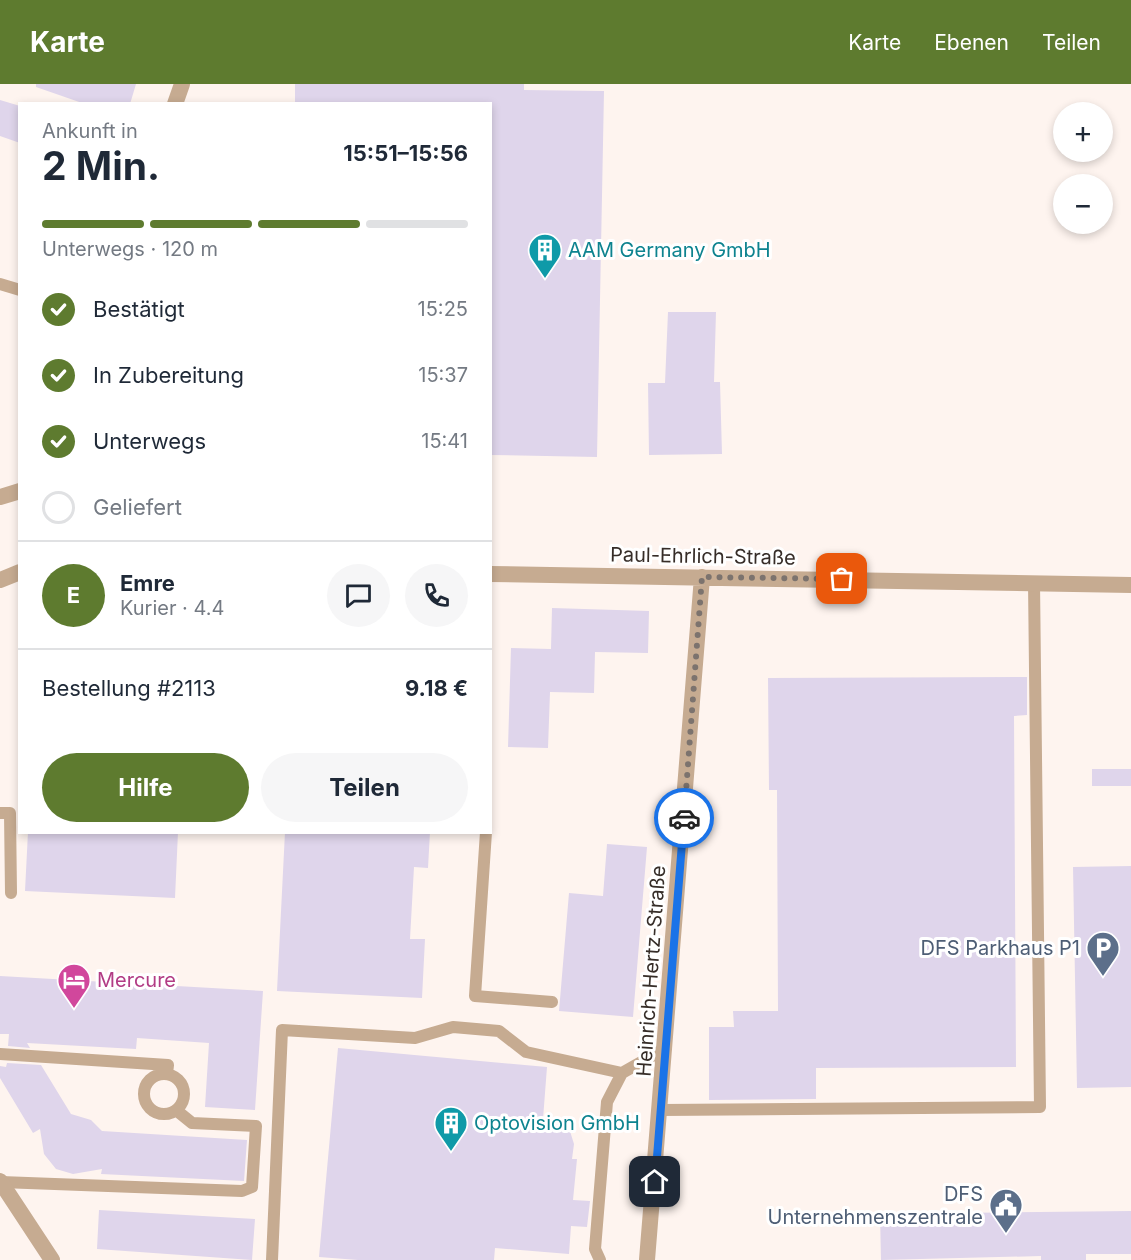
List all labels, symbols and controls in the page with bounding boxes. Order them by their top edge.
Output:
text: Karte [30,25,105,59]
text: Karte [848,30,901,55]
text: Ebenen [934,30,1009,55]
text: Teilen [1042,30,1101,55]
map controls [1053,102,1113,234]
button: + [1053,102,1113,162]
text: Ankunft in [42,119,138,143]
text: 15:51–15:56 [343,140,468,166]
text: 2 Min. [42,142,160,189]
button: − [1053,174,1113,234]
building icon: AAM Germany GmbH [527,232,563,279]
text: Unterwegs · 120 m [42,237,218,261]
place label: AAM Germany GmbH [568,238,771,262]
icon: check [42,293,75,326]
text: Bestätigt [93,296,185,322]
text: 15:25 [418,297,468,321]
icon: check [42,359,75,392]
text: In Zubereitung [93,362,244,388]
text: 15:37 [418,363,468,387]
icon: check [42,425,75,458]
text: Unterwegs [93,428,206,454]
text: 15:41 [421,429,468,453]
text: Geliefert [93,494,182,520]
street label: Paul-Ehrlich-Straße [610,542,796,570]
pin [816,553,867,604]
icon: bag [825,562,858,595]
button: chat [327,564,390,627]
button: phone [405,564,468,627]
text: Emre [120,570,175,596]
text: E [67,582,80,608]
text: Kurier · 4.4 [120,596,224,620]
text: Bestellung #2113 [42,675,216,701]
text: 9.18 € [405,675,468,701]
button: Hilfe [42,753,249,822]
button: Teilen [261,753,468,822]
courier [654,788,714,848]
icon: car [668,802,701,835]
street label: Heinrich-Hertz-Straße [632,865,670,1077]
parking icon: DFS Parkhaus P1 [1085,930,1121,977]
place label: DFS Parkhaus P1 [921,936,1080,960]
hotel icon: Mercure [56,962,92,1009]
place label: Mercure [97,968,176,992]
building icon: Optovision GmbH [433,1105,469,1152]
place label: Optovision GmbH [474,1111,640,1135]
pin [629,1156,680,1207]
icon: home [638,1165,671,1198]
place label: DFS Unternehmenszentrale [768,1182,983,1229]
public building icon: DFS Unternehmenszentrale [988,1187,1024,1234]

